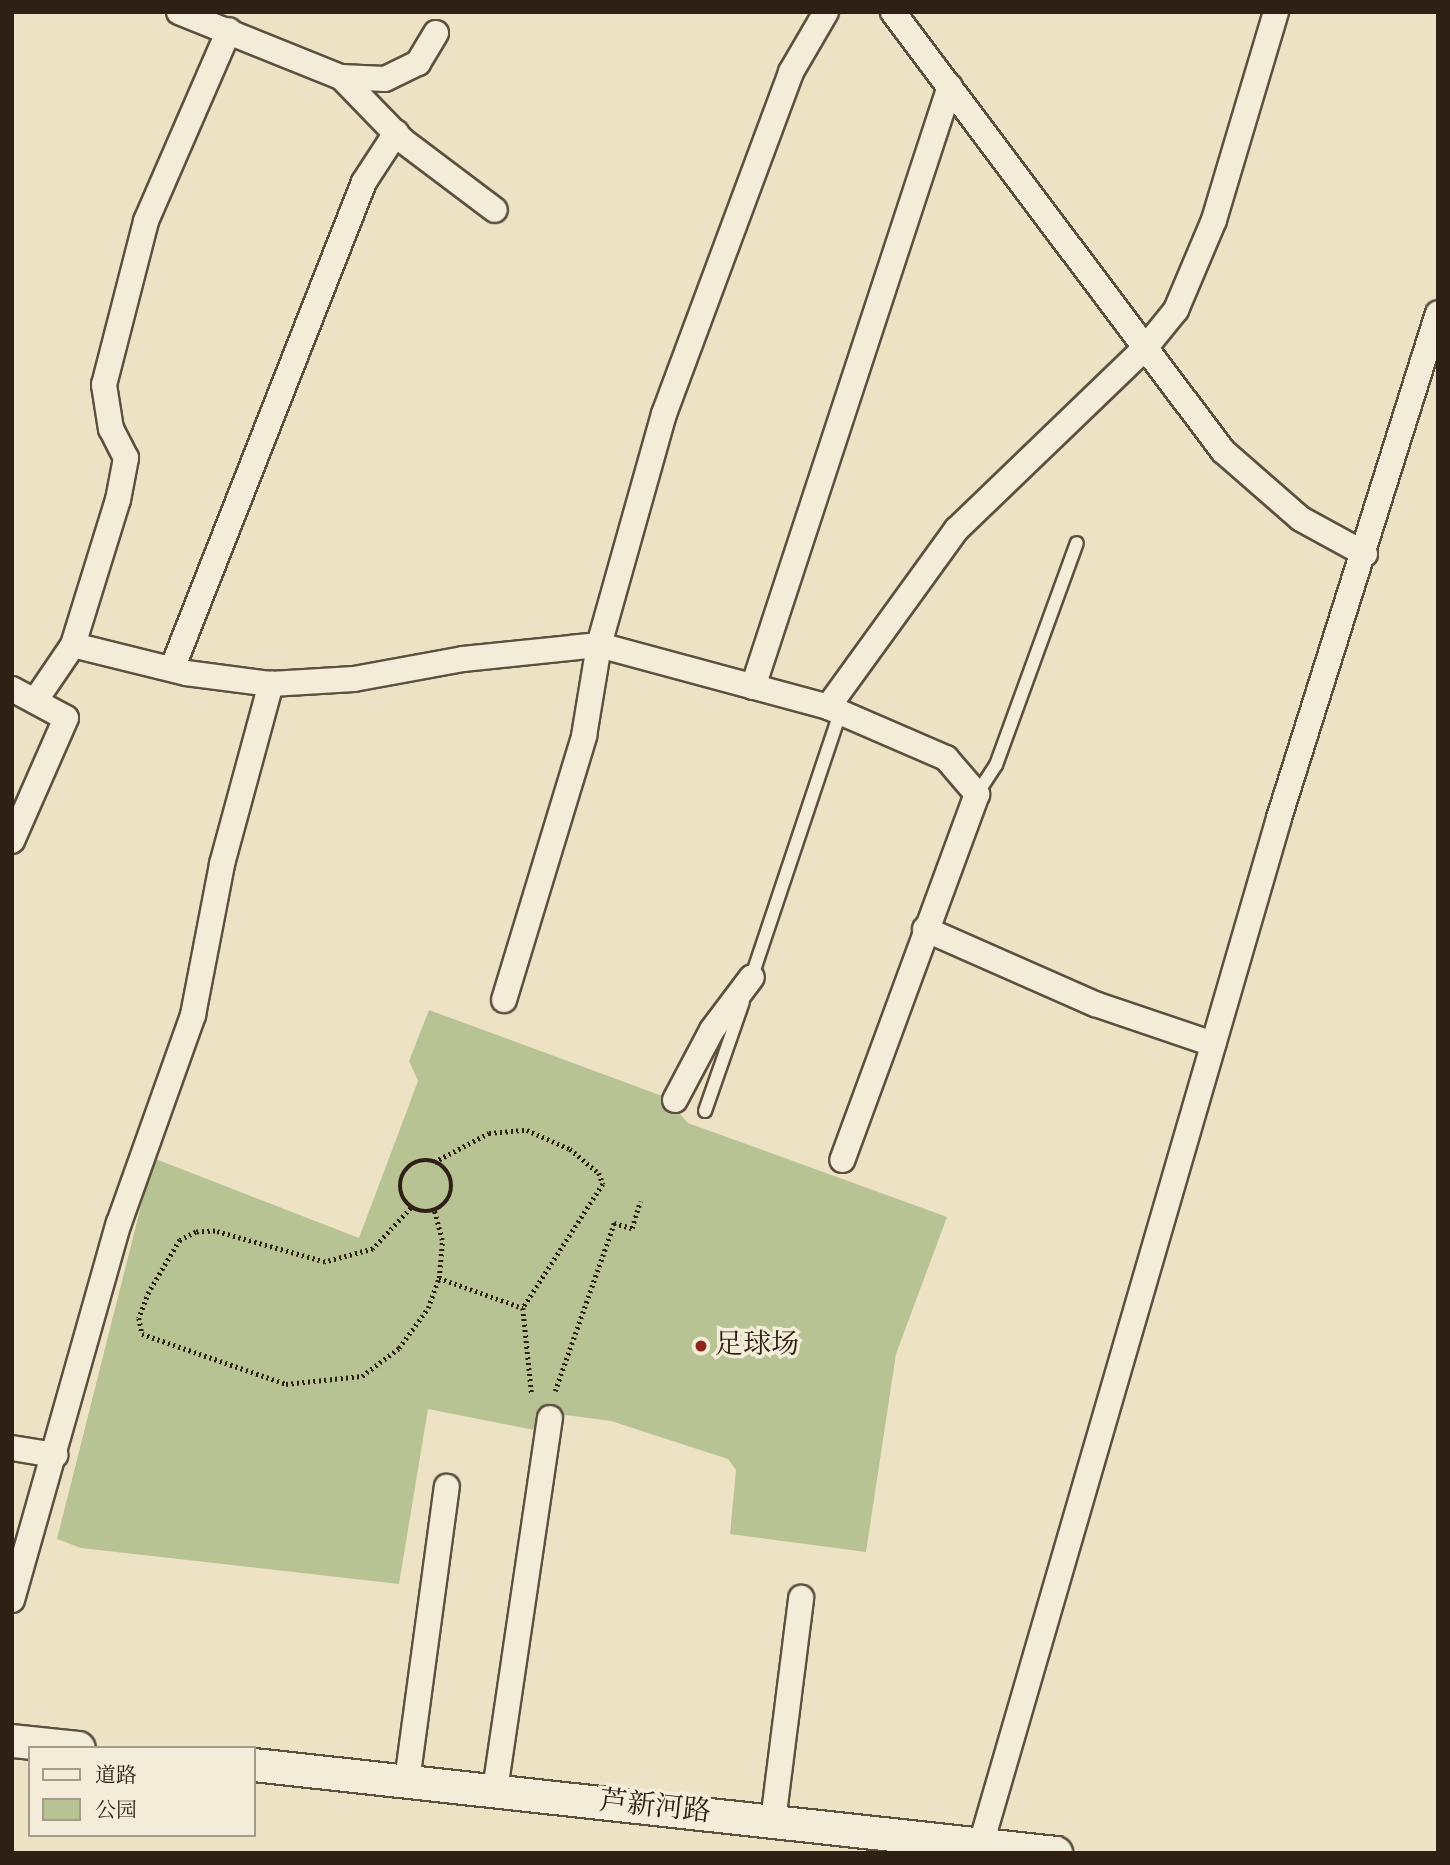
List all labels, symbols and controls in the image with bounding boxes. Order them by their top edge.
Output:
place label: 足球场 [715,1329,799,1363]
marker: 足球场 [693,1338,709,1354]
legend [28,1746,256,1837]
text: 道路 [95,1762,137,1791]
street label: 芦新河路 [598,1785,712,1831]
text: 公园 [95,1797,137,1826]

